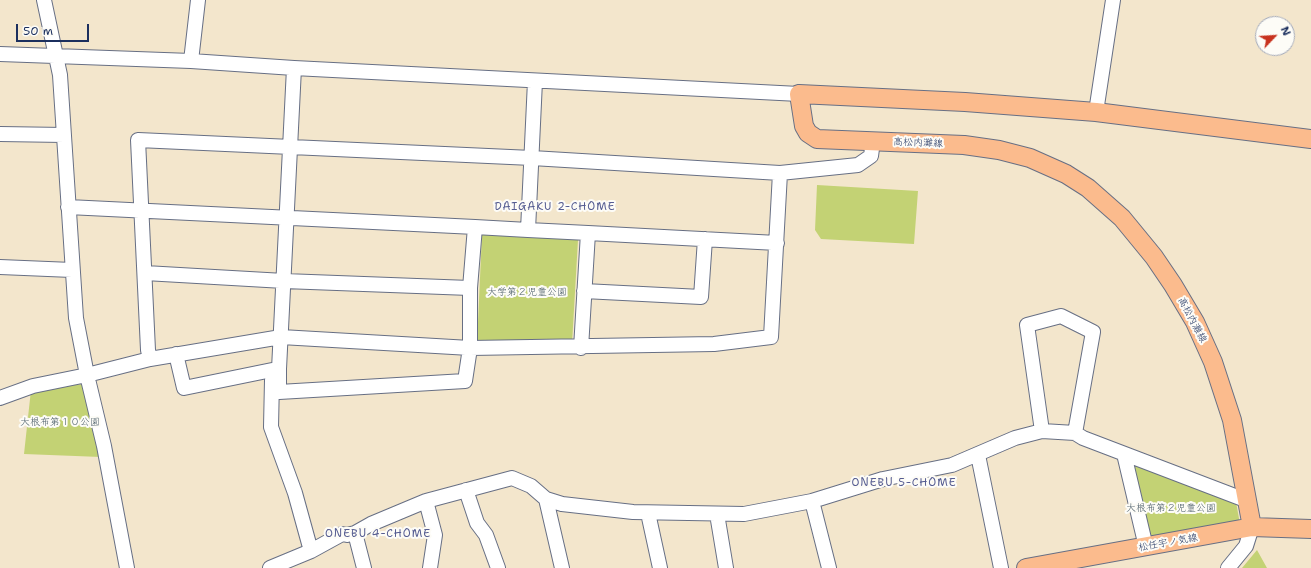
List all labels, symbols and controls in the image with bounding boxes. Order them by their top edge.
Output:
scale bar [18,16,91,42]
north arrow [1255,16,1295,56]
text: 50 m [23,23,53,39]
text: N [1277,24,1294,38]
street label: 高松内灘線 [893,136,943,150]
district label: DAIGAKU 2-CHOME [494,200,616,214]
park label: 大学第２児童公園 [487,286,567,298]
street label: 高松内灘線 [1175,295,1209,345]
park label: 大根布第１０公園 [20,416,100,428]
district label: ONEBU 5-CHOME [851,476,957,490]
park label: 大根布第２児童公園 [1126,502,1216,514]
district label: ONEBU 4-CHOME [325,527,431,541]
street label: 松任宇ノ気線 [1137,532,1199,554]

